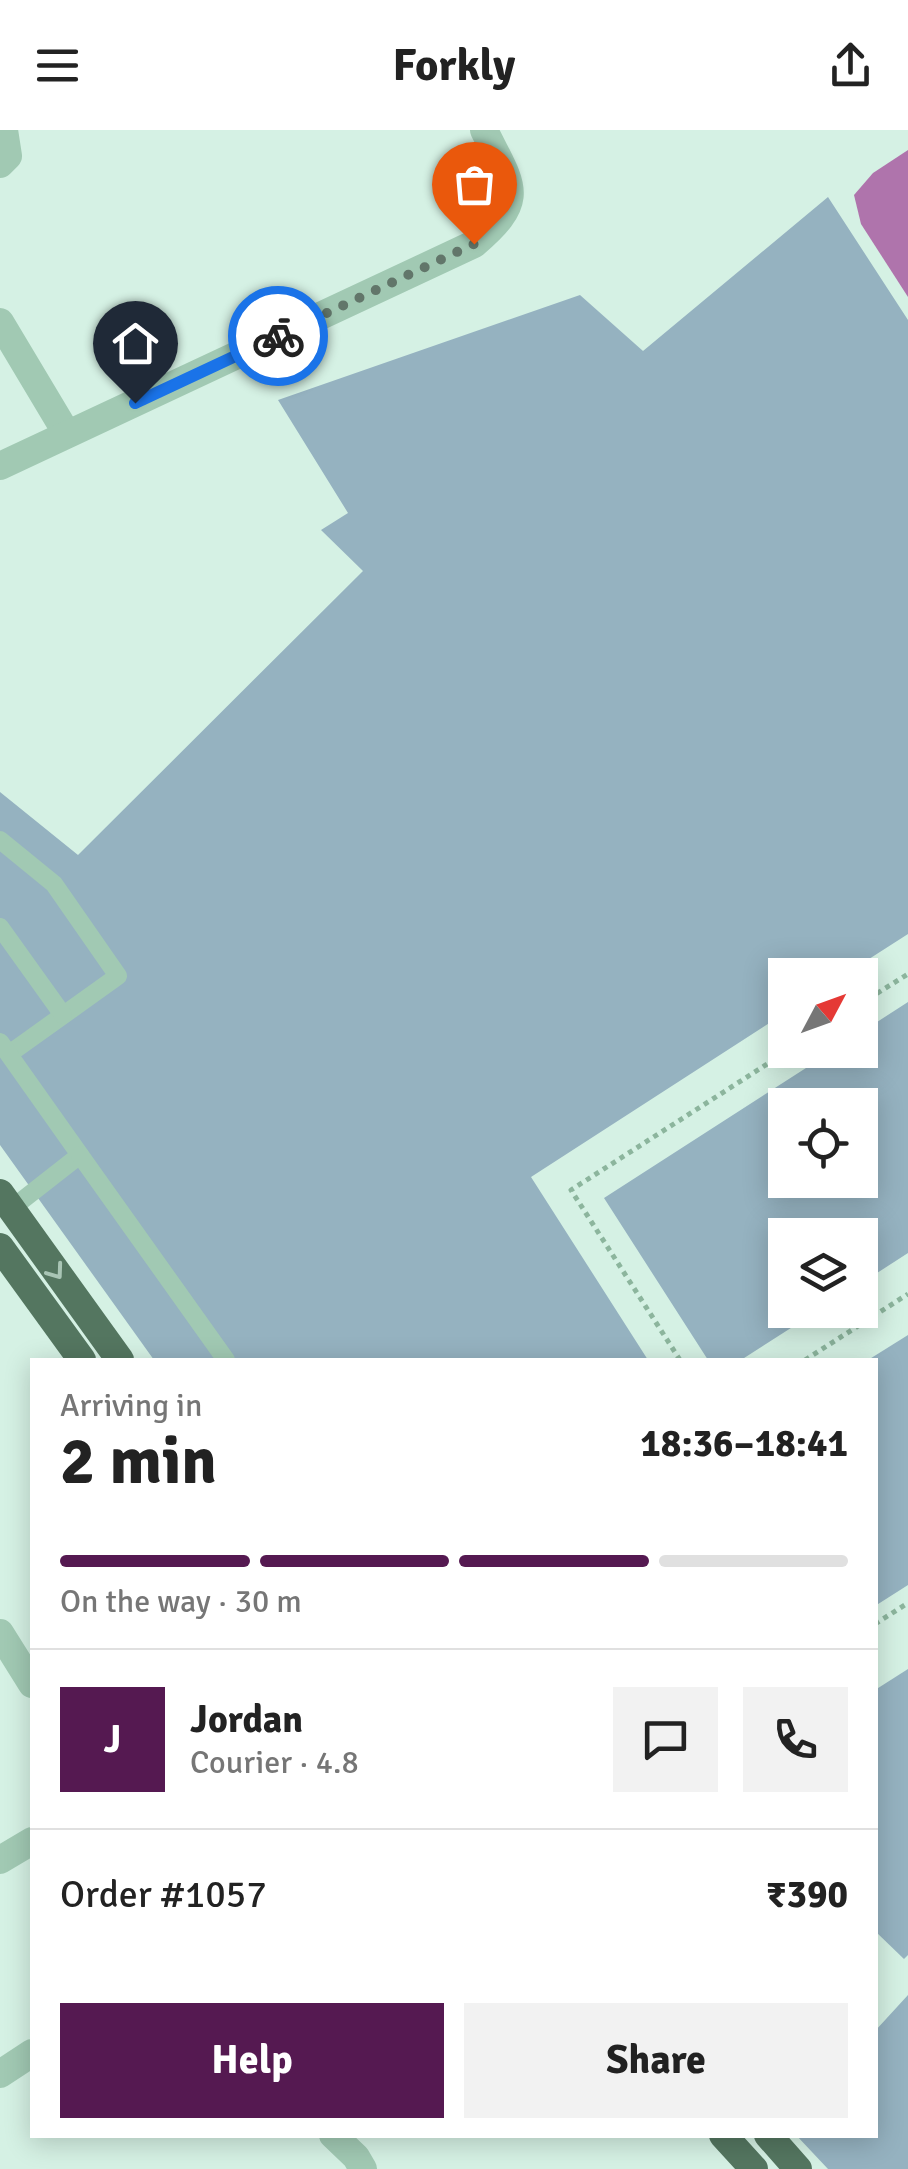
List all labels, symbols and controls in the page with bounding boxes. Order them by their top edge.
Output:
icon: menu [30,38,85,93]
text: Forkly [393,38,515,93]
icon: share [823,38,878,93]
pin [432,142,517,245]
icon: bag [447,157,502,212]
courier [228,286,328,386]
pin [93,301,178,404]
icon: bike [251,309,306,364]
icon: home [108,316,163,371]
north arrow [768,958,878,1068]
map controls [768,958,878,1328]
button: locate [768,1088,878,1198]
button: layers [768,1218,878,1328]
one-way arrow [45,1261,62,1279]
text: Arriving in [60,1386,202,1425]
text: 18:36–18:41 [640,1420,848,1467]
text: 2 min [60,1422,217,1502]
text: On the way · 30 m [60,1582,302,1621]
button: chat [613,1687,718,1792]
button: phone [743,1687,848,1792]
text: Jordan [190,1696,303,1743]
text: J [104,1716,121,1763]
text: Courier · 4.8 [190,1743,359,1782]
text: Order #1057 [60,1871,267,1918]
text: ₹390 [766,1871,848,1918]
button: Help [60,2003,444,2118]
button: Share [464,2003,848,2118]

